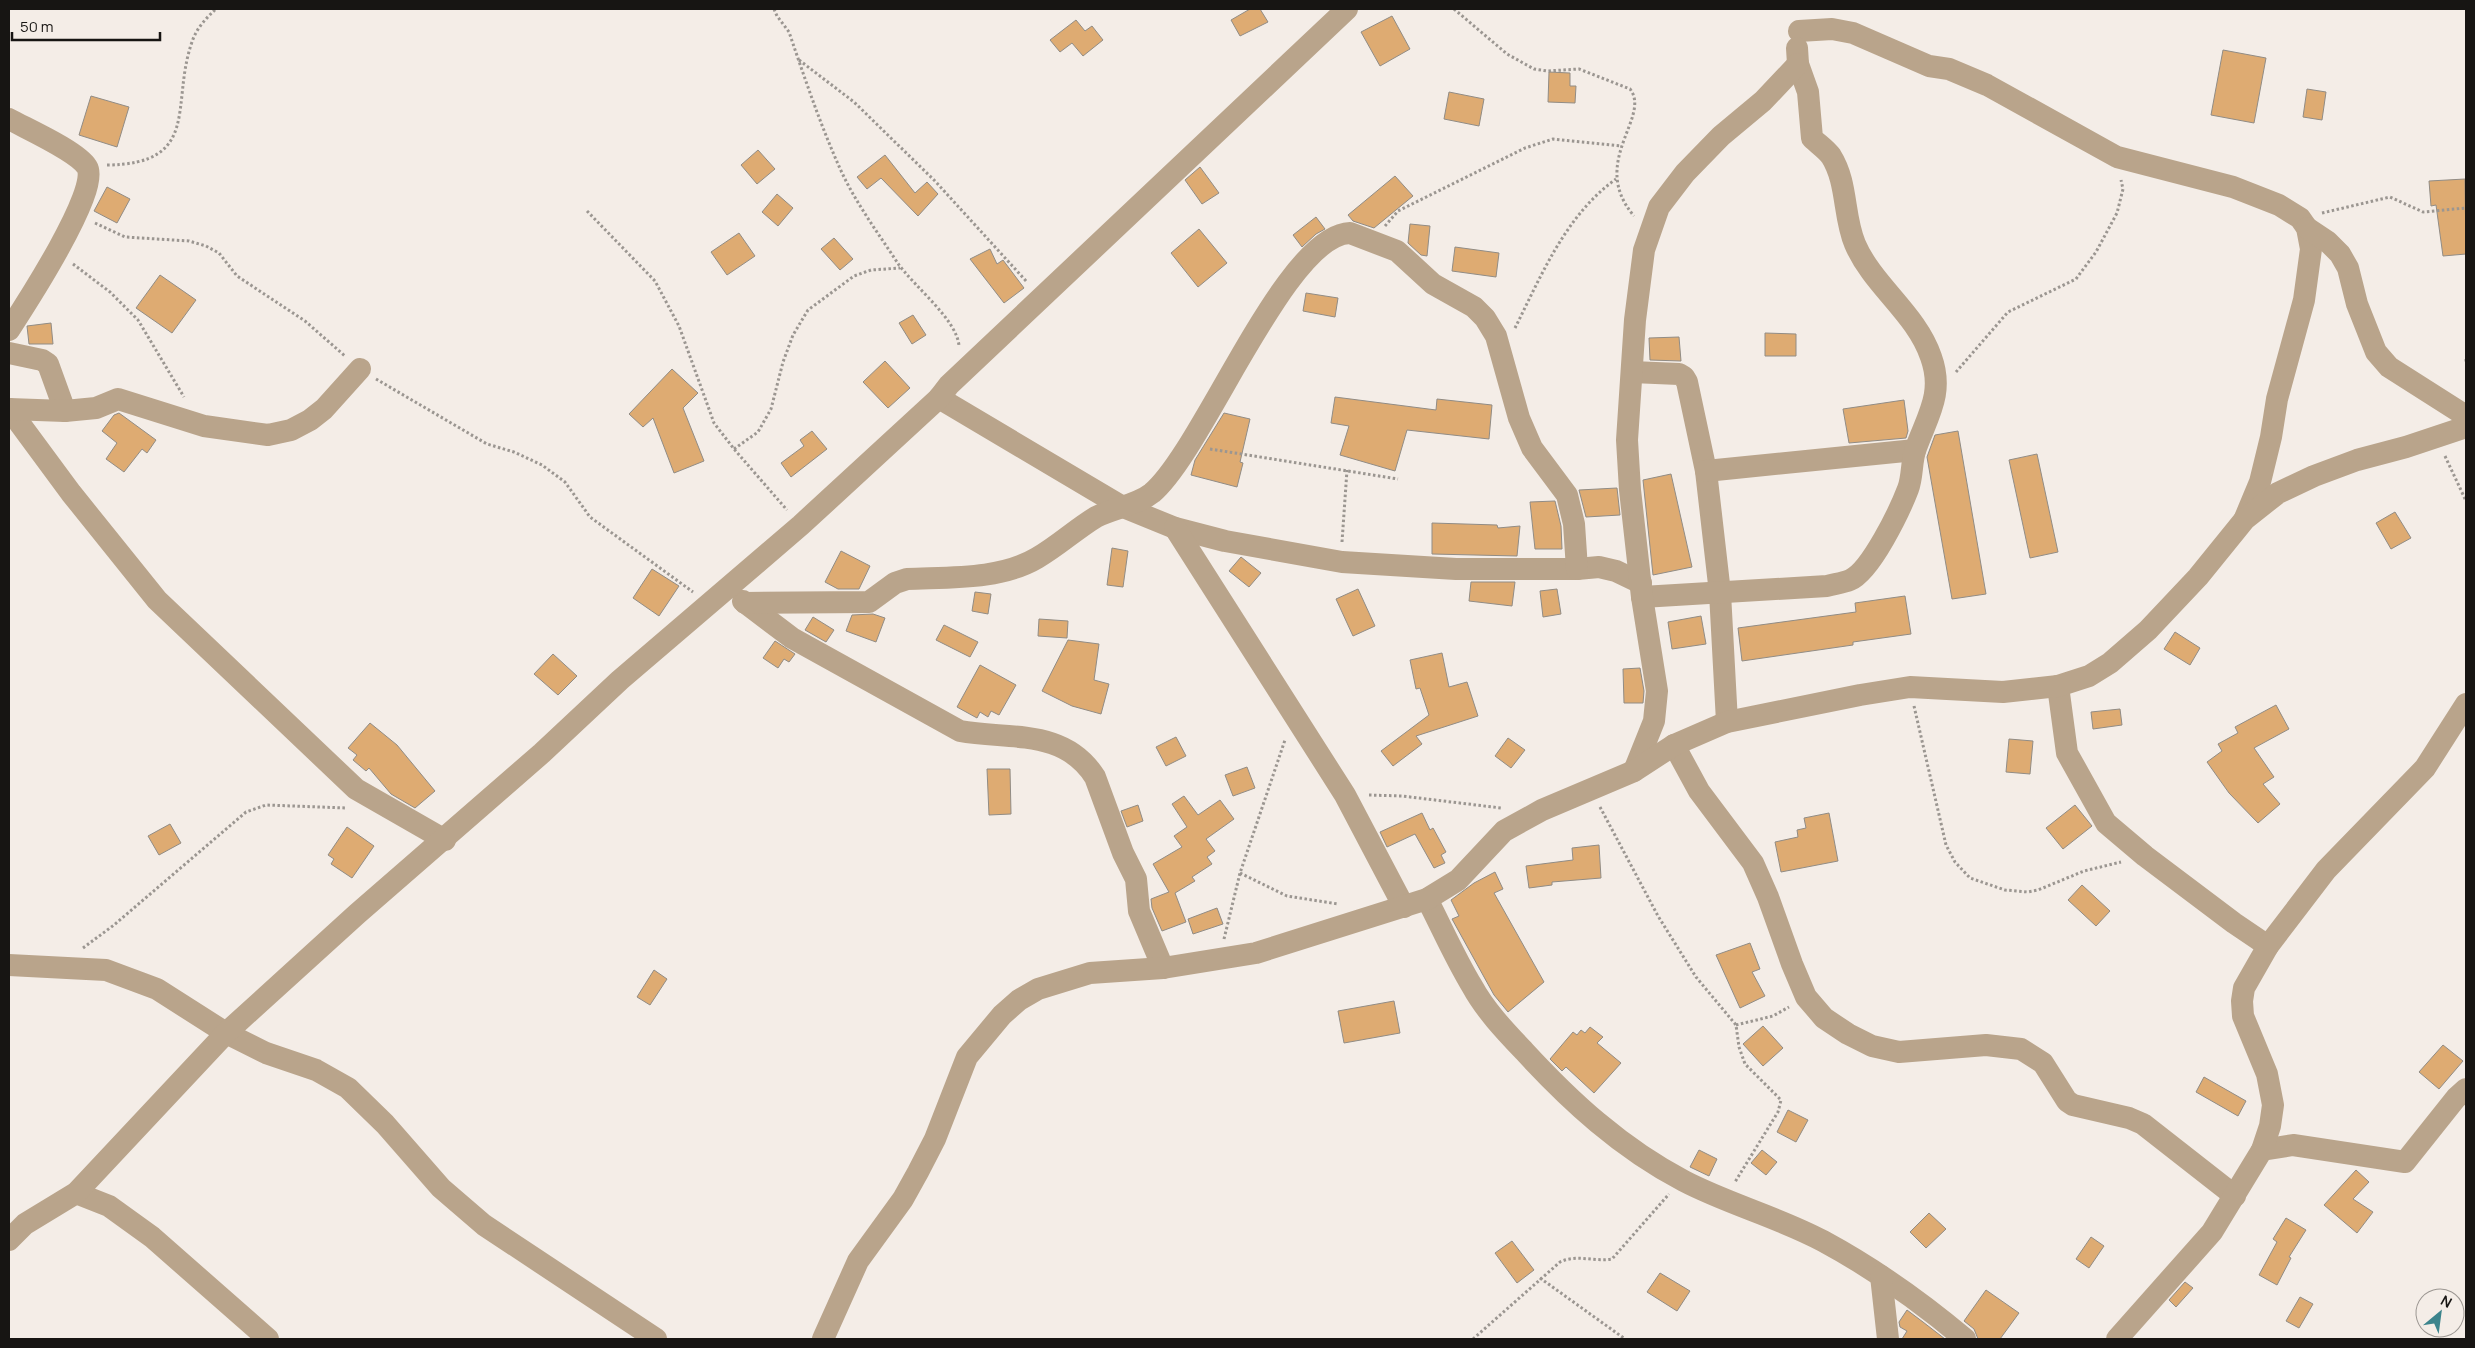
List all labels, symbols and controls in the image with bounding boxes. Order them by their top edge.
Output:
scale bar [12,10,160,42]
text: 50 m [20,16,54,37]
north arrow [2415,1288,2465,1338]
text: N [2438,1290,2456,1312]

